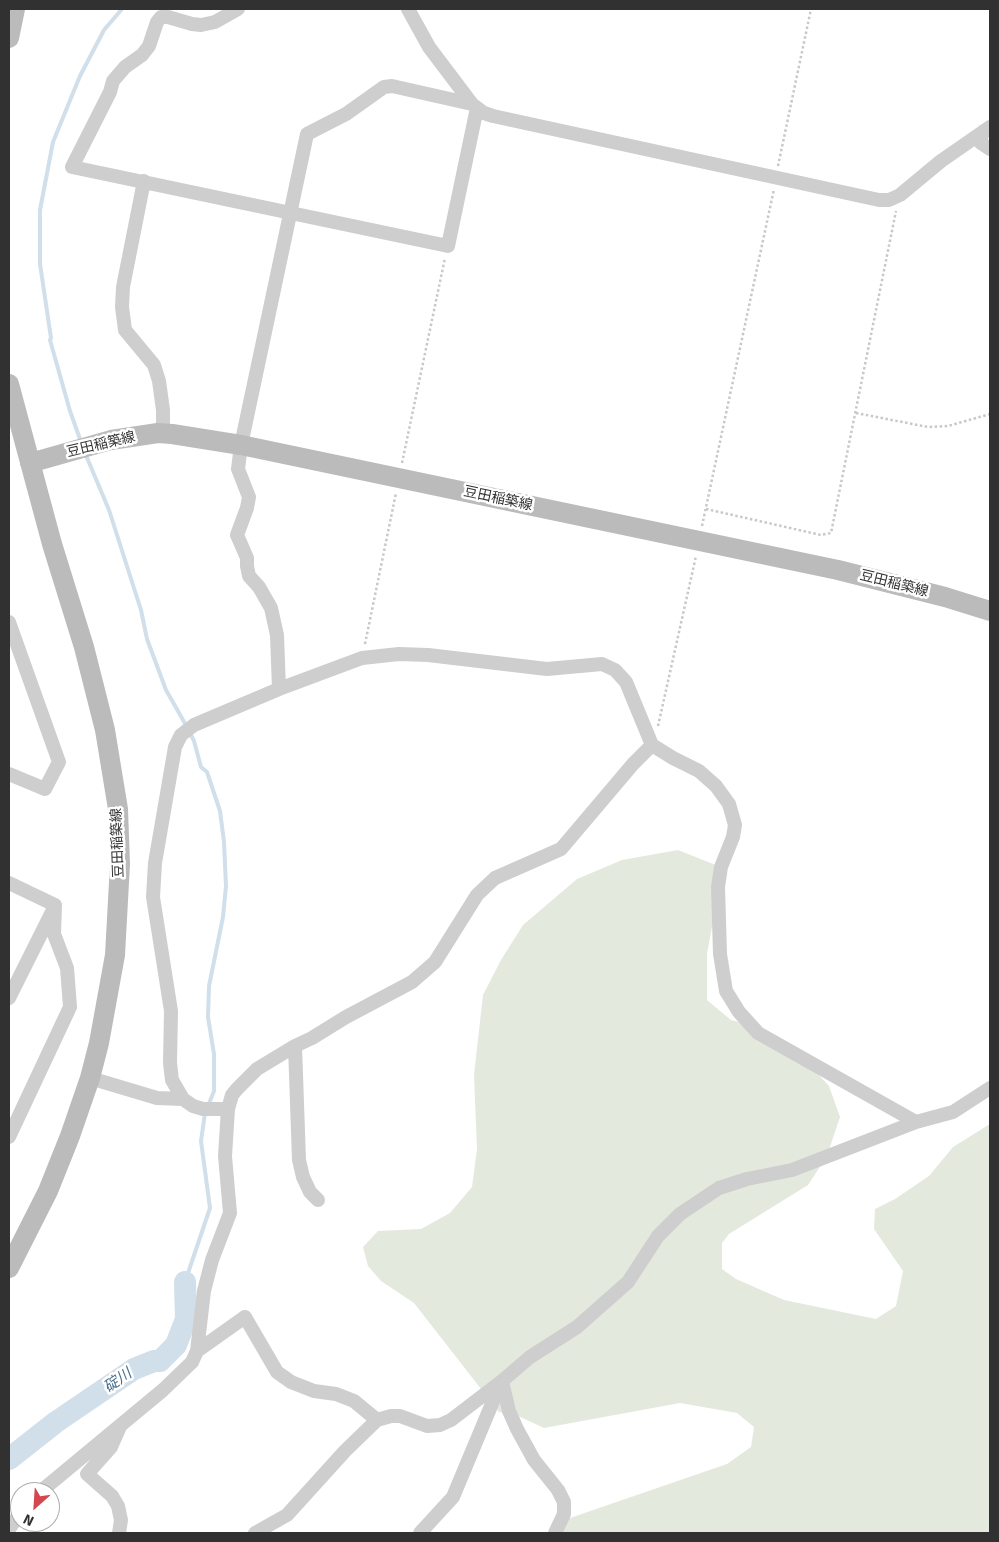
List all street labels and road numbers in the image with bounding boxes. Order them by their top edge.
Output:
street label: 豆田稲築線 [65,429,137,461]
street label: 豆田稲築線 [462,484,534,514]
street label: 豆田稲築線 [858,567,930,601]
street label: 豆田稲築線 [108,808,128,878]

